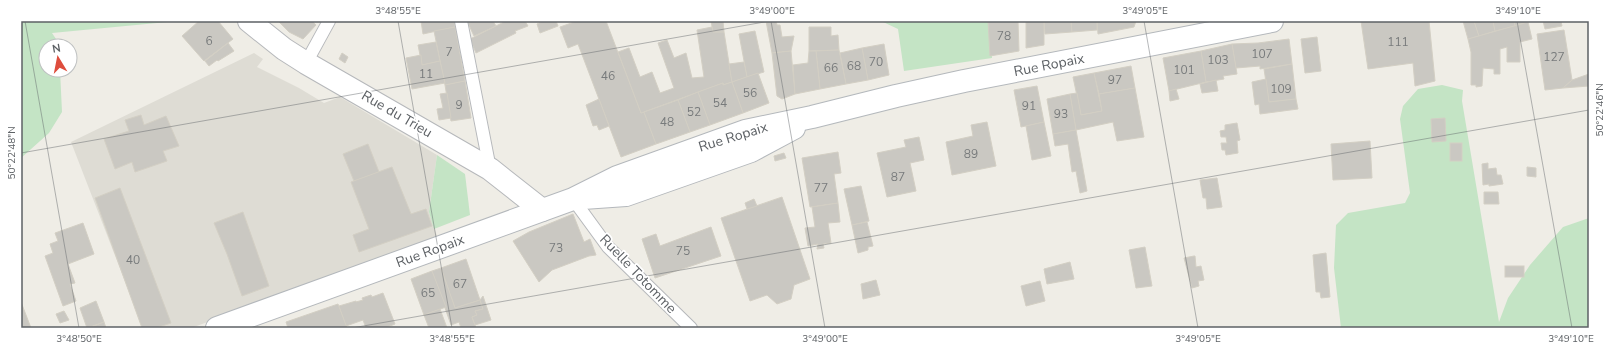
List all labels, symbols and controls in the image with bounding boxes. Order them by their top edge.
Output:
text: 3°48'55"E [375,4,421,18]
text: 3°49'00"E [749,4,795,18]
text: 3°49'05"E [1122,4,1168,18]
text: 3°49'10"E [1495,4,1541,18]
house number: 78 [997,28,1011,44]
house number: 6 [205,33,213,49]
house number: 111 [1387,34,1409,50]
north arrow [38,38,78,78]
text: N [51,41,62,57]
house number: 7 [445,44,453,60]
house number: 107 [1251,46,1273,62]
street label: Rue Ropaix [1012,49,1087,81]
house number: 127 [1543,49,1565,65]
house number: 103 [1207,52,1229,68]
house number: 70 [869,54,883,70]
house number: 68 [847,58,861,74]
house number: 66 [824,60,838,76]
house number: 101 [1173,62,1195,78]
house number: 11 [419,66,433,82]
house number: 46 [601,68,615,84]
house number: 97 [1108,72,1122,88]
house number: 109 [1270,81,1292,97]
text: 50°22'46"N [1593,83,1607,137]
house number: 56 [743,85,757,101]
street label: Rue du Trieu [358,86,436,142]
house number: 54 [713,95,727,111]
house number: 9 [455,97,463,113]
house number: 91 [1022,98,1036,114]
house number: 52 [687,104,701,120]
house number: 93 [1054,106,1068,122]
house number: 48 [660,114,674,130]
street label: Rue Ropaix [696,117,771,157]
text: 50°22'48"N [5,126,19,180]
house number: 89 [964,146,978,162]
house number: 87 [891,169,905,185]
house number: 77 [814,180,828,196]
street label: Rue Ropaix [393,230,467,272]
street label: Ruelle Totomme [595,230,681,318]
house number: 73 [549,240,563,256]
house number: 75 [676,243,690,259]
house number: 40 [126,252,140,268]
house number: 67 [453,276,467,292]
house number: 65 [421,285,435,301]
text: 3°48'50"E [56,332,102,346]
text: 3°48'55"E [429,332,475,346]
text: 3°49'00"E [802,332,848,346]
text: 3°49'05"E [1175,332,1221,346]
text: 3°49'10"E [1548,332,1594,346]

